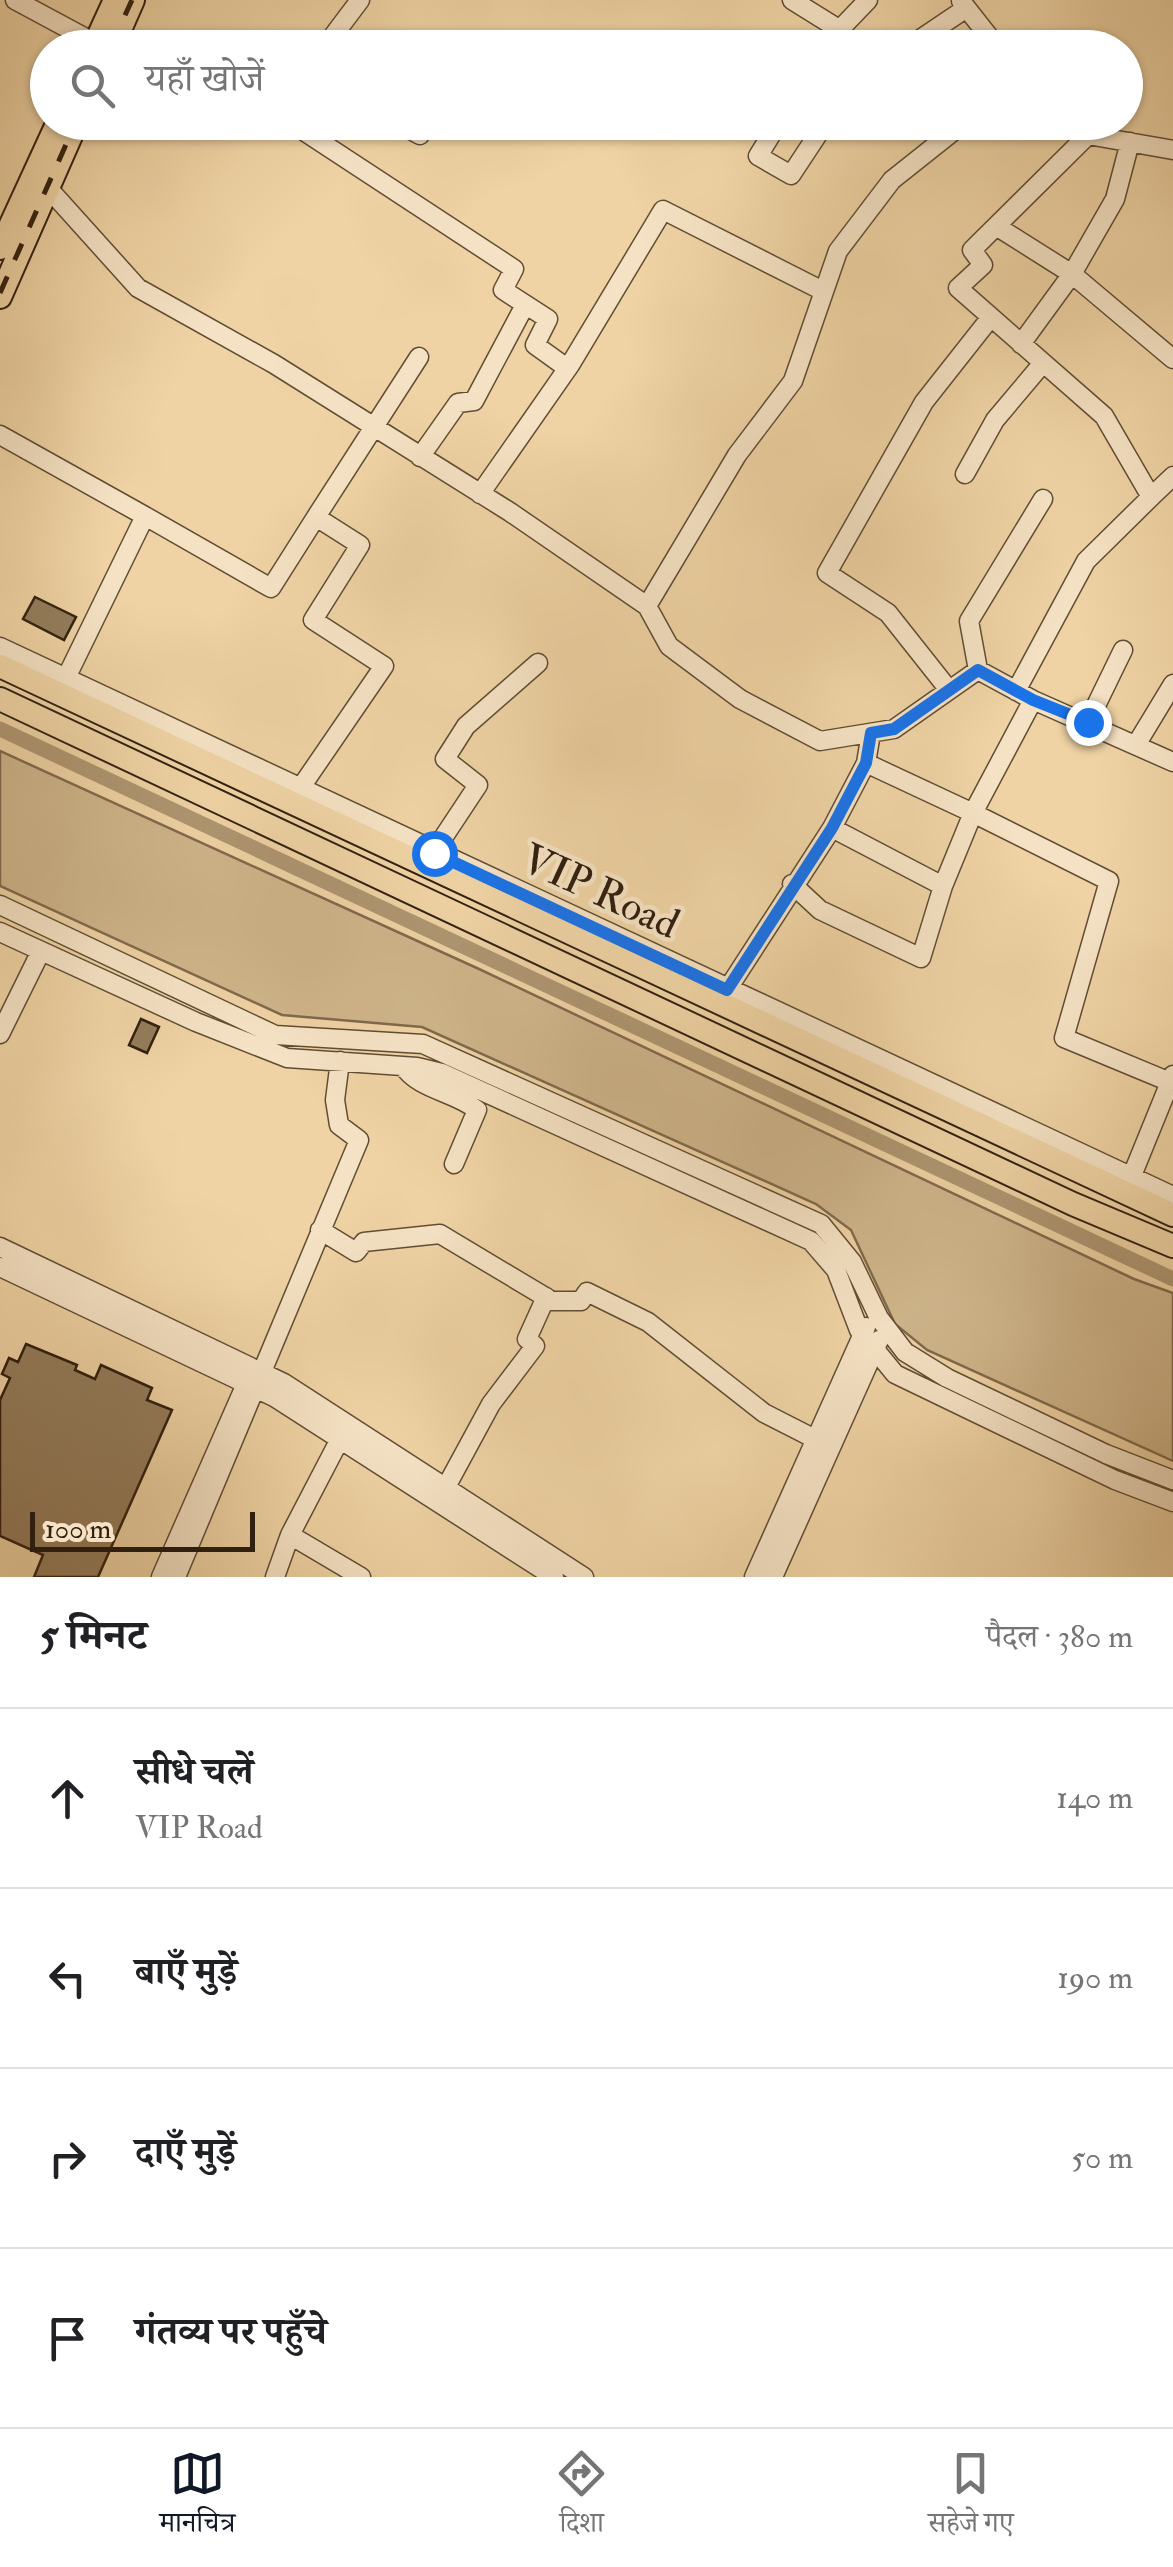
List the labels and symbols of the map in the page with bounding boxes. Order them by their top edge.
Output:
route end [1066,700,1112,746]
route start [412,831,458,877]
street label: VIP Road [513,833,687,951]
scale bar [30,1507,255,1552]

